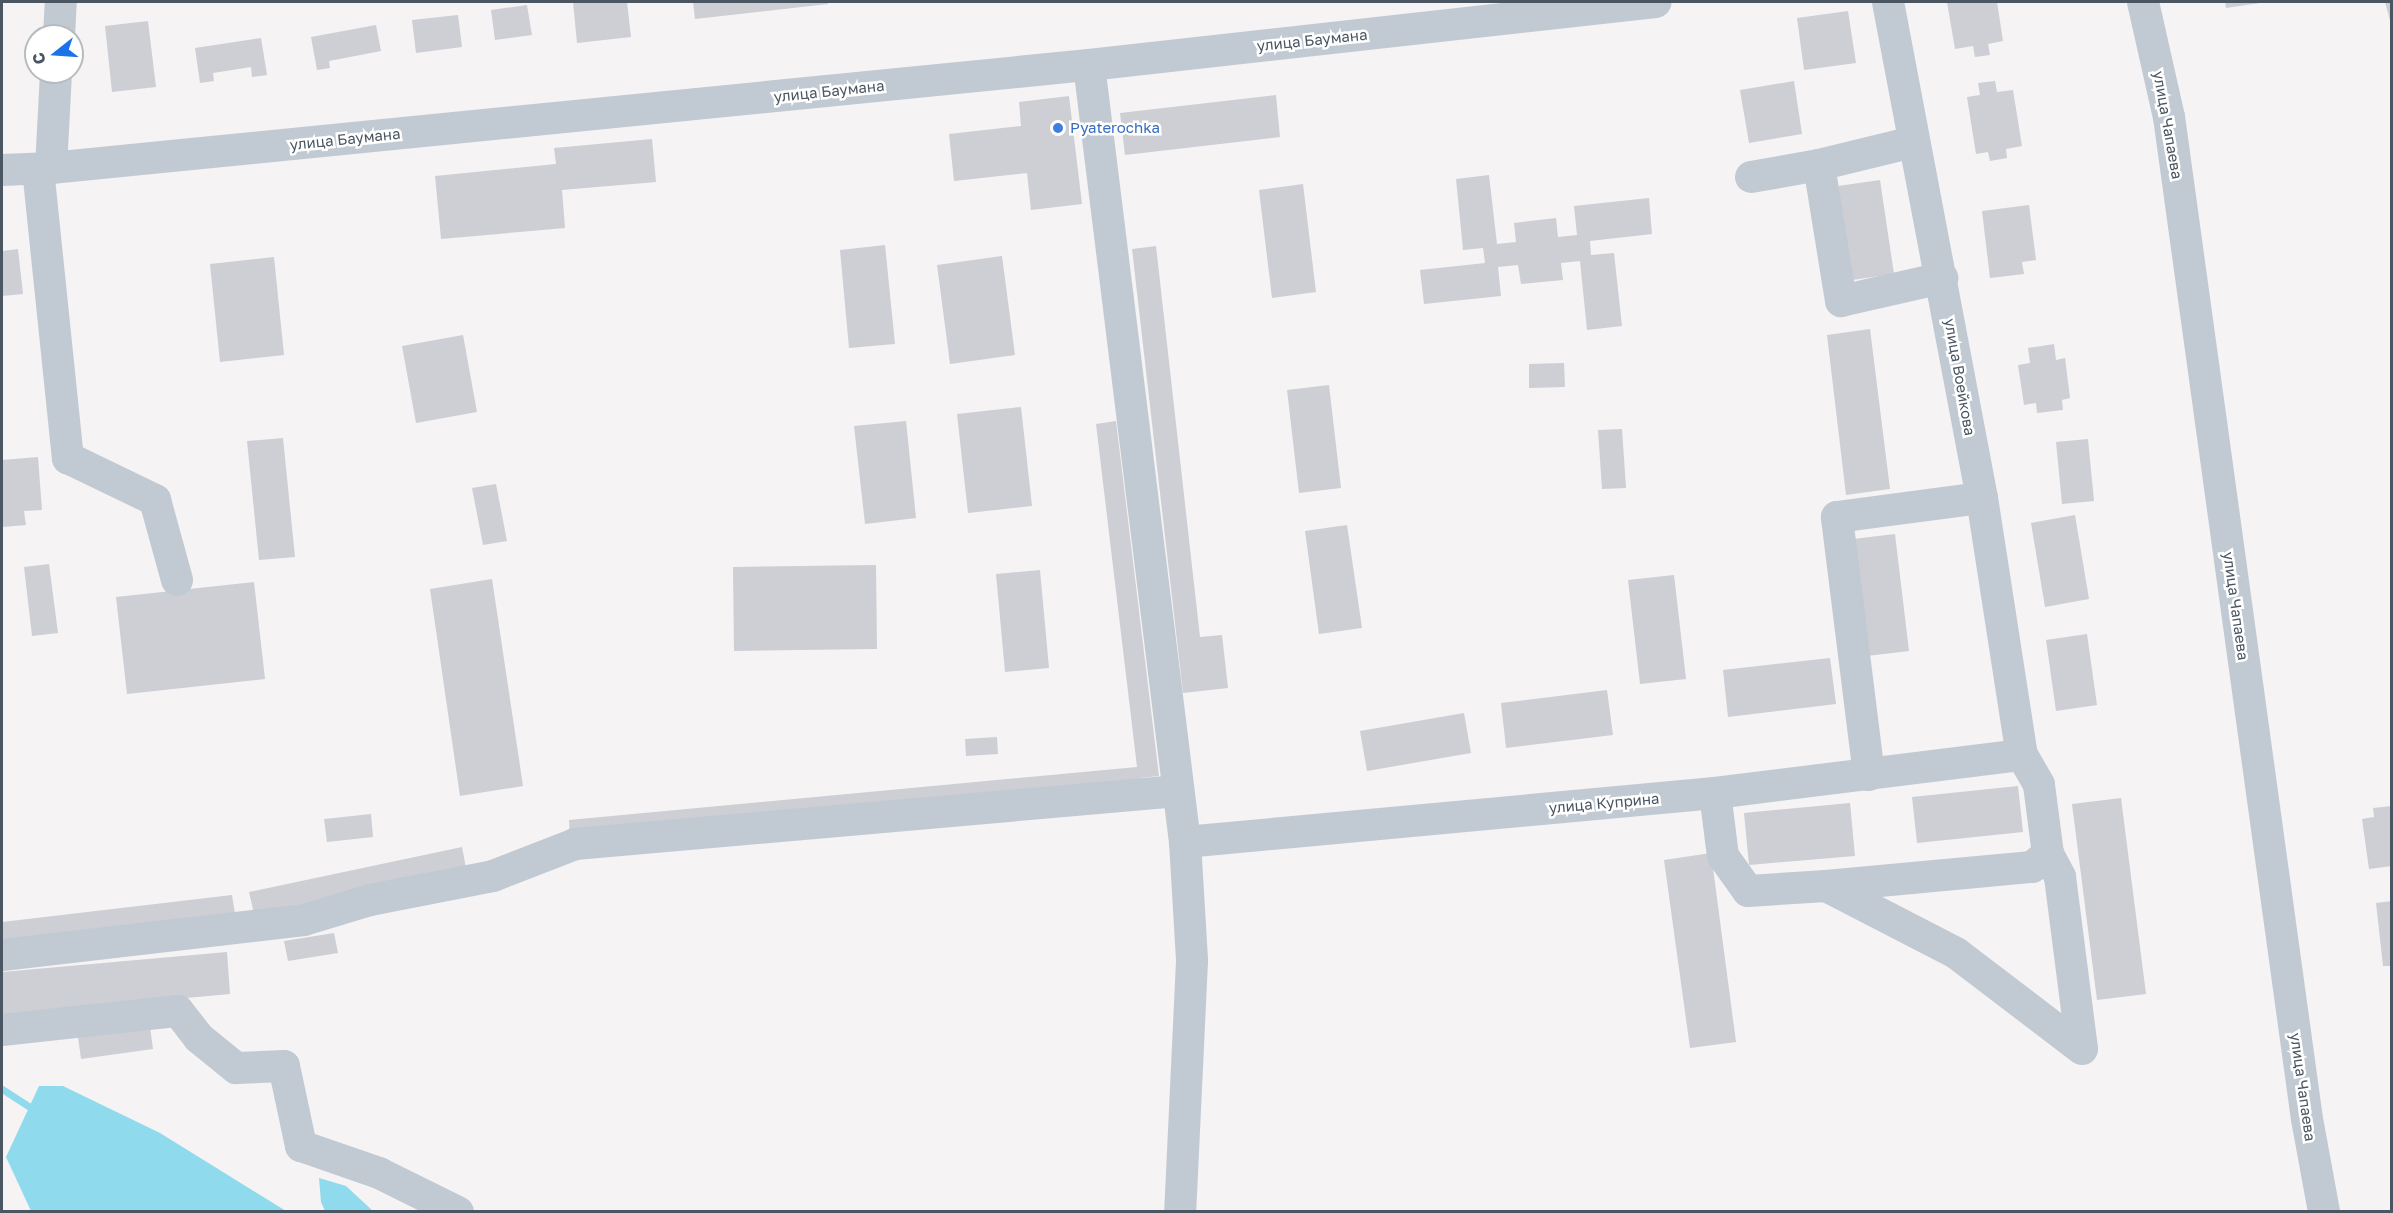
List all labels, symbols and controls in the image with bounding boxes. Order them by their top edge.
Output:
north arrow [24,24,84,84]
street label: улица Баумана [1256,25,1368,55]
text: С [27,50,50,67]
street label: улица Чапаева [2150,70,2186,180]
street label: улица Баумана [773,76,885,106]
place label: Pyaterochka [1070,119,1160,137]
marker: Pyaterochka [1051,121,1065,135]
street label: улица Баумана [289,124,401,154]
street label: улица Воейкова [1941,317,1979,437]
street label: улица Чапаева [2219,551,2253,661]
street label: улица Куприна [1548,789,1660,817]
street label: улица Чапаева [2286,1032,2320,1142]

